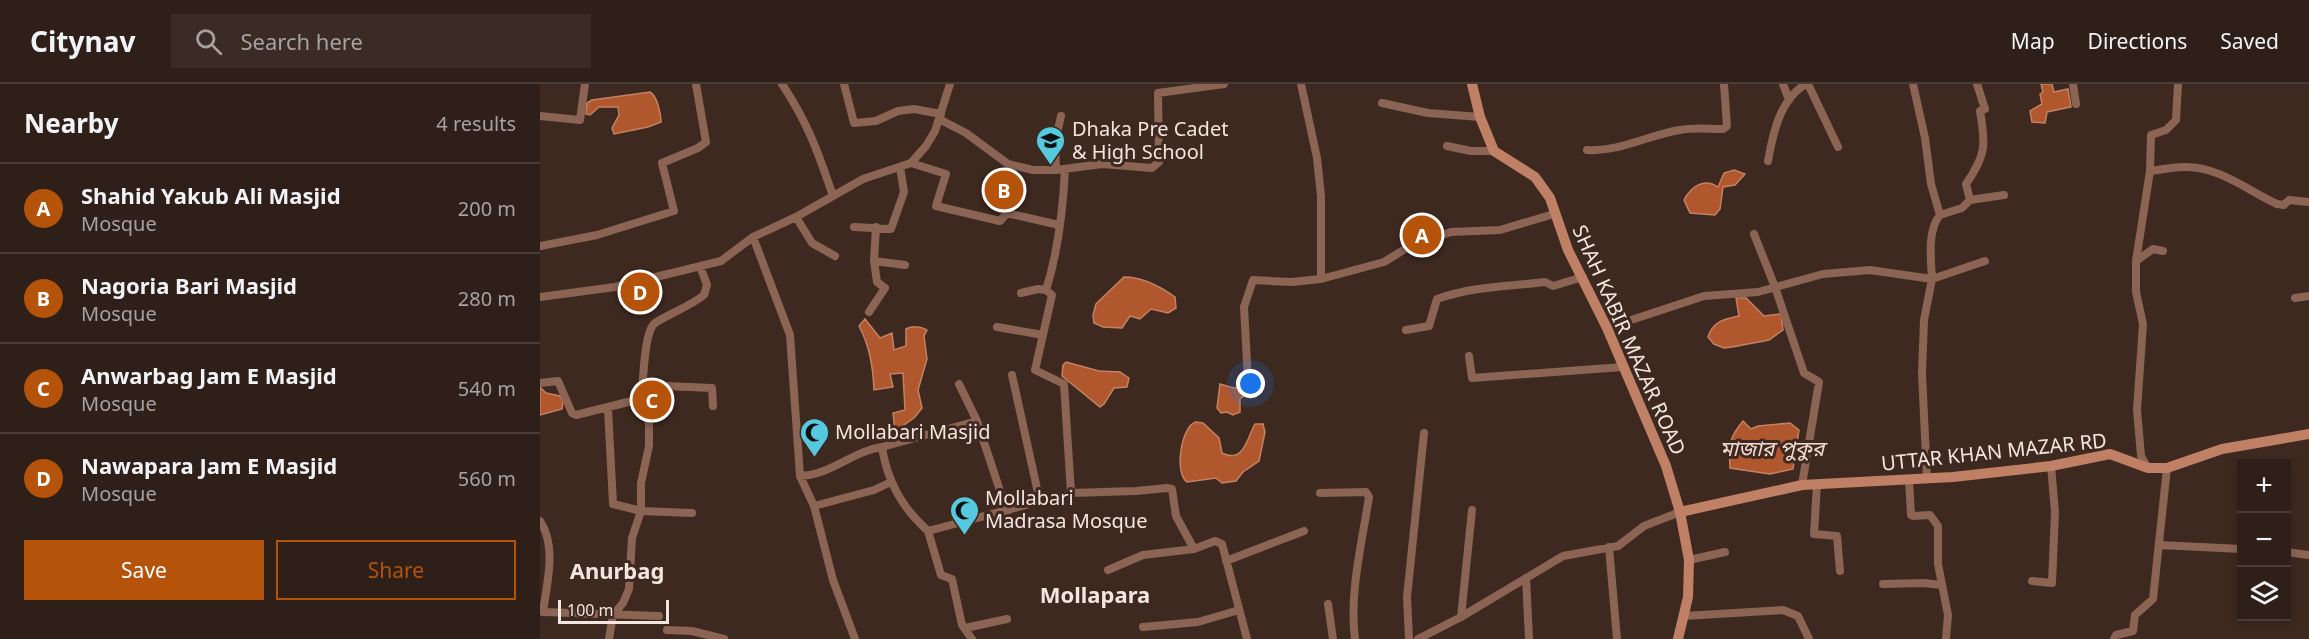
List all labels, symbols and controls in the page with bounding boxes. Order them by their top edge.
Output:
search box [171,14,591,68]
text: Citynav [30,22,135,60]
icon: search [192,25,225,58]
text: Search here [240,26,363,56]
text: Map [2011,27,2055,55]
text: Directions [2088,27,2187,55]
text: Saved [2220,27,2279,55]
text: Nearby [24,105,119,141]
text: 4 results [436,110,516,137]
place label: Dhaka Pre Cadet & High School [1072,115,1228,165]
school or university icon: Dhaka Pre Cadet & High School [1035,124,1067,166]
pin: B [984,168,1024,212]
text: Shahid Yakub Ali Masjid [81,180,341,210]
text: A [37,195,50,222]
text: 200 m [458,195,516,222]
text: Mosque [81,210,157,237]
pin: A [1402,212,1442,258]
street label: SHAH KABIR MAZAR ROAD [1566,221,1692,459]
text: Nagoria Bari Masjid [81,270,297,300]
pin: D [620,270,660,314]
text: B [37,285,50,312]
text: 280 m [458,285,516,312]
text: Mosque [81,300,157,327]
text: Anwarbag Jam E Masjid [81,360,337,390]
your location [1236,369,1265,398]
text: C [37,375,50,402]
text: 540 m [458,375,516,402]
pin: C [632,378,672,422]
text: Mosque [81,390,157,417]
mosque icon: Mollabari Masjid [798,416,830,458]
place label: Mollabari Masjid [835,418,990,445]
street label: UTTAR KHAN MAZAR RD [1880,426,2108,477]
water label: মাজার পুকুর [1720,434,1828,462]
text: Nawapara Jam E Masjid [81,450,337,480]
map controls [2237,459,2291,621]
button: + [2237,459,2291,513]
text: D [36,465,51,492]
text: 560 m [458,465,516,492]
text: Mosque [81,480,157,507]
place label: Mollabari Madrasa Mosque [985,484,1148,534]
mosque icon: Mollabari Madrasa Mosque [948,494,980,536]
button: − [2237,513,2291,567]
button: Save [24,540,264,600]
button: Share [276,540,516,600]
district label: Anurbag [570,555,664,585]
button: layers [2237,567,2291,621]
district label: Mollapara [1040,579,1150,609]
scale bar [558,597,669,624]
text: 100 m [567,599,614,621]

